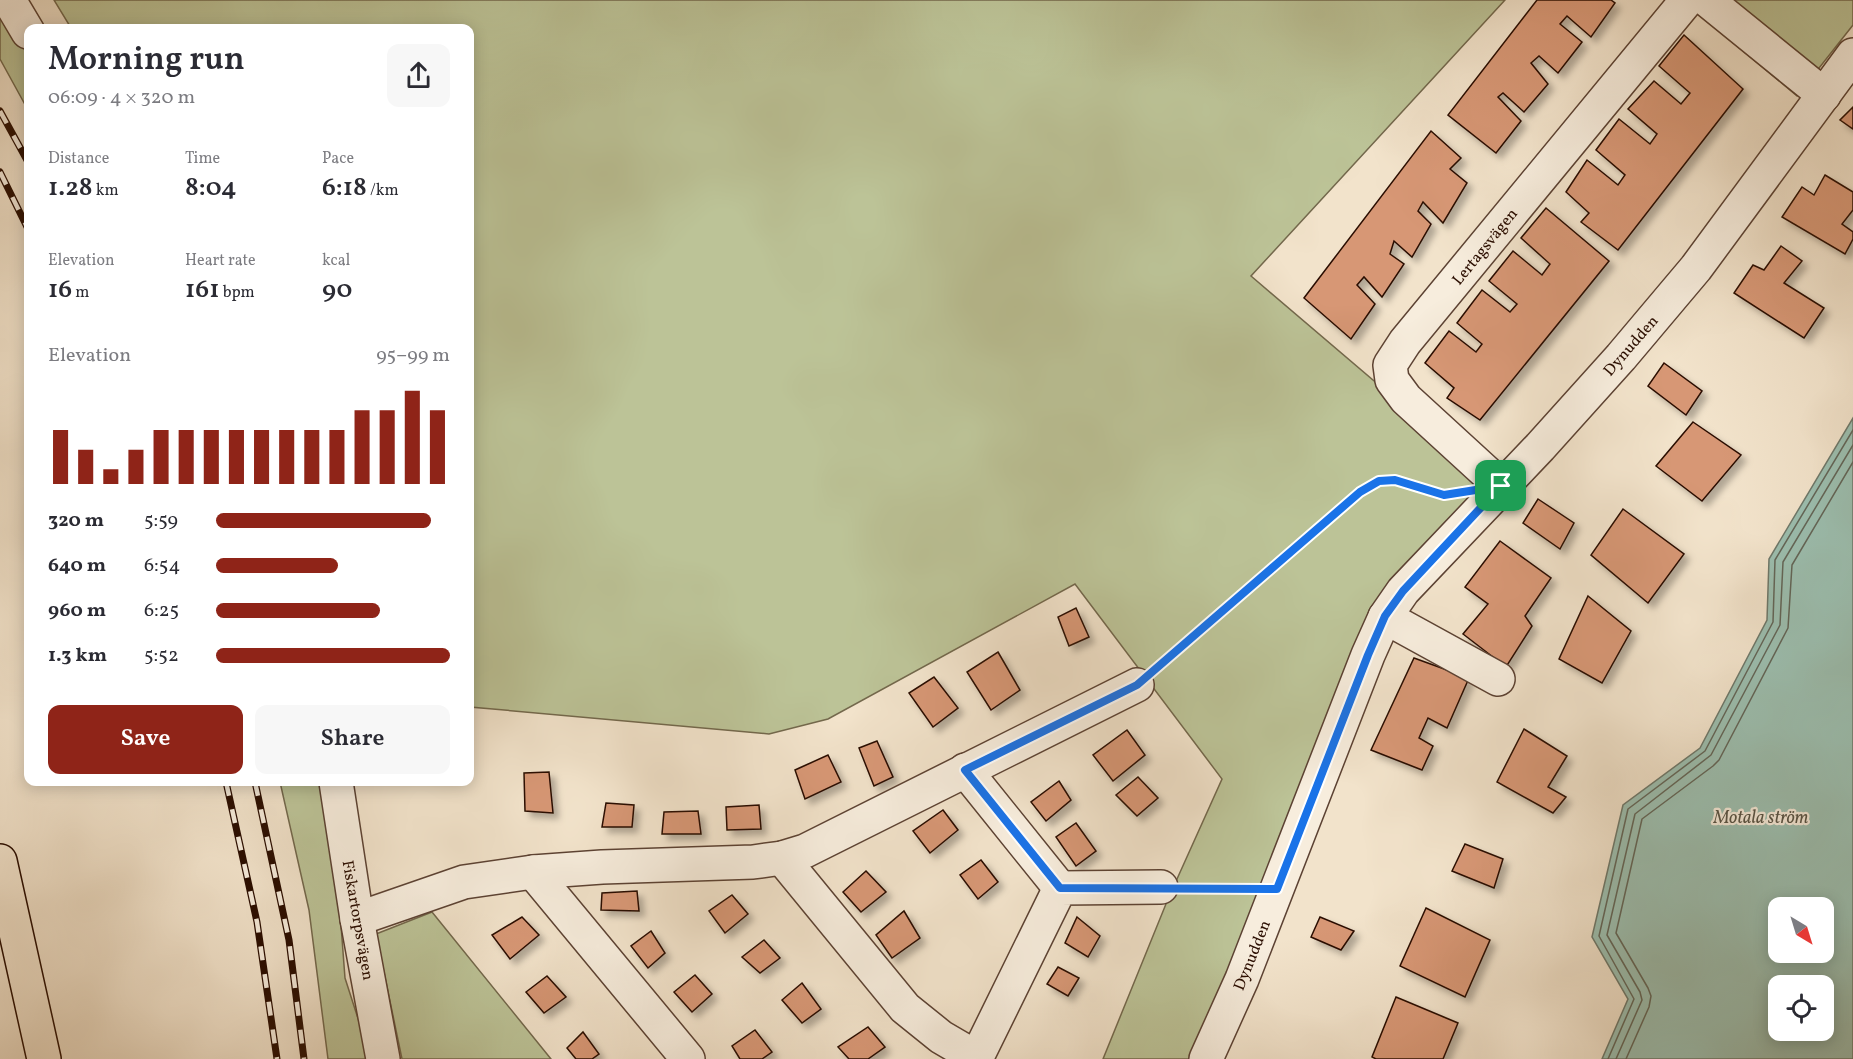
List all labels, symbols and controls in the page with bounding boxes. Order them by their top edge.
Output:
text: Morning run [48,38,245,84]
button: share [387,44,450,107]
text: 06:09 · 4 × 320 m [48,84,195,112]
text: Distance [48,148,109,170]
text: Time [185,148,220,170]
text: Pace [322,148,354,170]
text: 1.28 [48,170,93,206]
text: 8:04 [185,170,237,206]
text: 6:18 [322,170,367,206]
text: km [93,180,119,202]
text: /km [367,180,399,202]
street label: Lertagsvägen [1448,204,1523,290]
text: Elevation [48,250,115,272]
text: Heart rate [185,250,256,272]
text: kcal [322,250,350,272]
text: 16 [48,272,72,308]
text: 161 [185,272,219,308]
text: 90 [322,272,352,308]
text: m [72,282,90,304]
text: bpm [219,282,255,304]
street label: Dynudden [1599,311,1664,381]
text: Elevation [48,342,131,370]
text: 95–99 m [376,342,450,370]
pin [1475,460,1526,511]
icon: arrive [1484,469,1517,502]
text: 320 m [48,507,104,535]
text: 5:59 [144,507,178,535]
text: 640 m [48,552,106,580]
text: 6:54 [144,552,180,580]
text: 960 m [48,597,106,625]
text: 6:25 [144,597,179,625]
text: 1.3 km [48,642,107,670]
text: 5:52 [144,642,179,670]
button: Save [48,705,243,774]
button: Share [255,705,450,774]
water label: Motala ström [1713,806,1809,831]
street label: Fiskartorpsvägen [336,859,378,982]
north arrow [1768,897,1834,963]
map controls [1768,897,1834,1041]
street label: Dynudden [1229,917,1277,994]
button: locate [1768,975,1834,1041]

